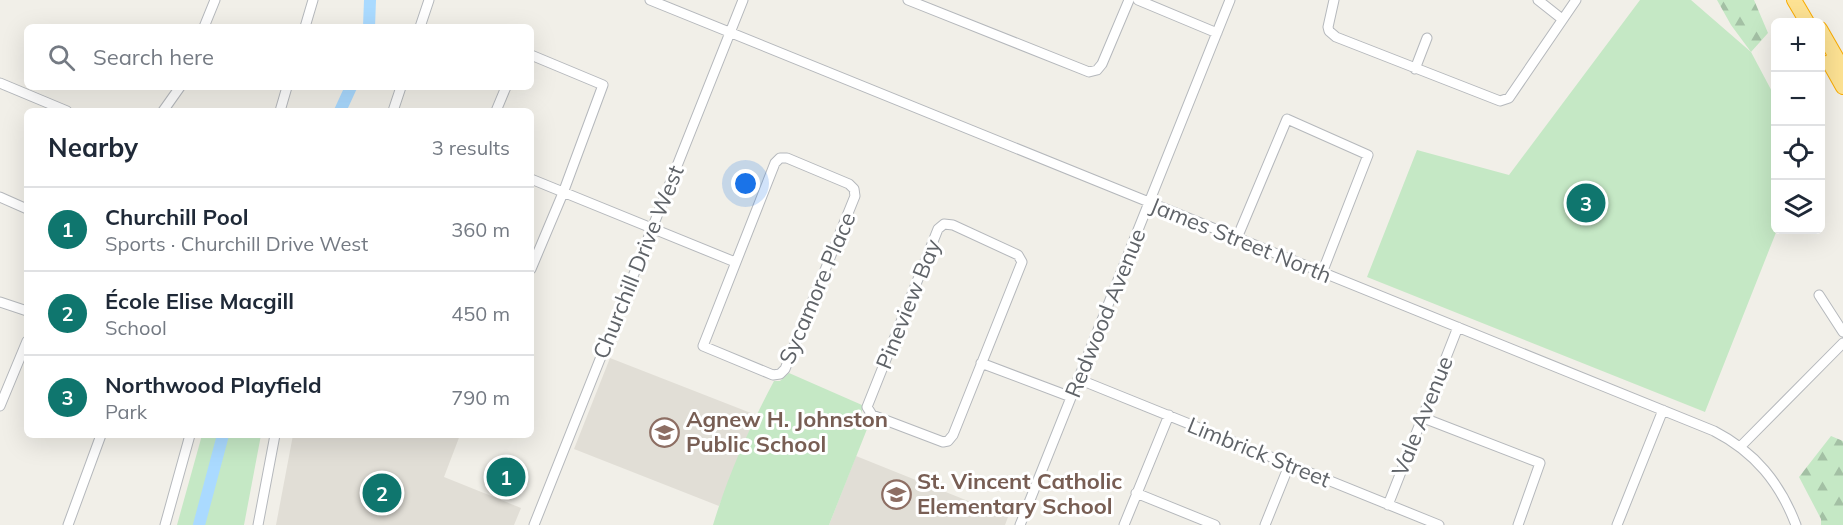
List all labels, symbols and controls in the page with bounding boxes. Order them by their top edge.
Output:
map controls [1771,18,1825,234]
button: + [1771,18,1825,72]
search box [24,24,534,90]
icon: search [45,41,78,74]
text: Search here [93,43,214,71]
button: − [1771,72,1825,126]
button: locate [1771,126,1825,180]
text: Nearby [48,131,138,164]
text: 3 results [432,135,510,160]
street label: Churchill Drive West [586,161,690,363]
your location [731,169,760,198]
pin: 3 [1566,180,1606,226]
button: layers [1771,180,1825,234]
street label: James Street North [1146,191,1336,289]
text: Churchill Pool [105,203,248,231]
street label: Sycamore Place [772,208,862,368]
text: 1 [62,217,74,242]
text: 360 m [451,217,510,242]
street label: Redwood Avenue [1058,224,1152,402]
text: Sports · Churchill Drive West [105,231,368,256]
street label: Pineview Bay [869,235,947,373]
text: École Elise Macgill [105,287,294,315]
text: 2 [62,301,74,326]
text: 450 m [451,301,510,326]
text: School [105,315,167,340]
street label: Vale Avenue [1385,352,1459,480]
text: Northwood Playfield [105,371,322,399]
text: 3 [62,385,74,410]
text: 790 m [451,385,510,410]
text: Park [105,399,147,424]
place label: Agnew H. Johnston Public School [686,405,888,458]
street label: Limbrick Street [1183,411,1335,494]
school or university icon: Agnew H. Johnston Public School [649,416,681,448]
pin: 1 [486,454,526,500]
place label: St. Vincent Catholic Elementary School [917,467,1122,520]
pin: 2 [362,470,401,516]
school or university icon: St. Vincent Catholic Elementary School [880,478,912,510]

